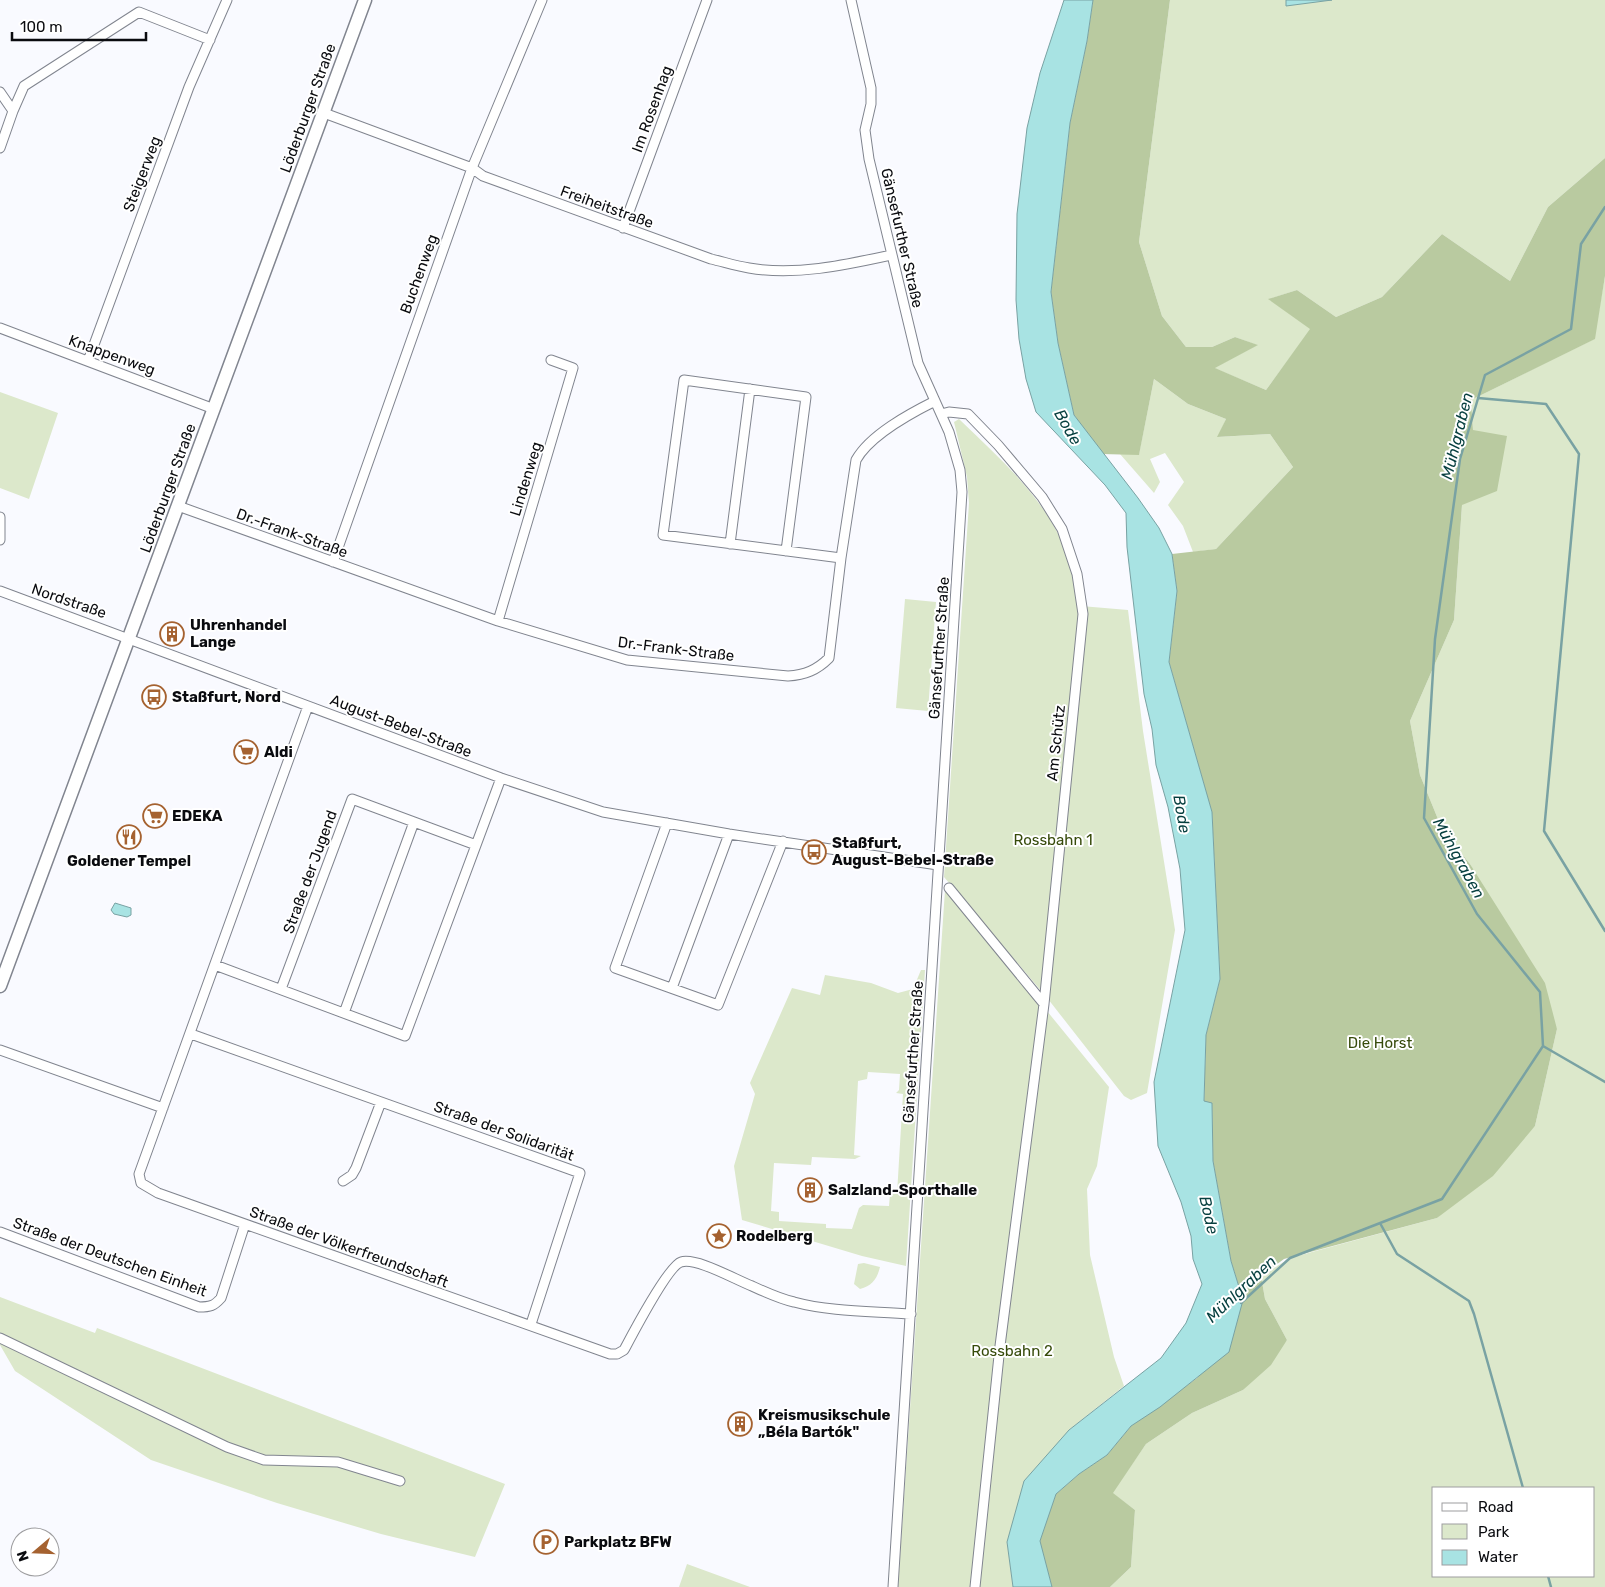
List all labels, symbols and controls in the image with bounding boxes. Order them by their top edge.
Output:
scale bar [12,10,146,42]
text: 100 m [20,18,62,36]
street label: Löderburger Straße [276,41,340,175]
street label: Im Rosenhag [628,63,676,155]
street label: Steigerweg [119,134,165,214]
street label: Gänsefurther Straße [877,166,927,310]
street label: Freiheitstraße [558,182,656,232]
street label: Buchenweg [396,232,442,316]
street label: Knappenweg [66,331,158,379]
water label: Mühlgraben [1437,390,1477,482]
water label: Bode [1050,406,1086,448]
street label: Löderburger Straße [136,421,200,555]
street label: Lindenweg [506,440,546,518]
street label: Dr.-Frank-Straße [234,504,350,562]
street label: Gänsefurther Straße [925,576,953,720]
street label: Nordstraße [29,580,109,622]
place label: Uhrenhandel Lange [190,616,287,651]
building icon: Uhrenhandel Lange [159,621,185,647]
street label: Dr.-Frank-Straße [617,633,735,665]
bus stop icon: Staßfurt, Nord [141,684,167,710]
place label: Staßfurt, Nord [172,688,281,706]
street label: August-Bebel-Straße [328,691,474,761]
street label: Am Schütz [1043,704,1069,782]
supermarket icon: Aldi [233,739,259,765]
place label: Aldi [264,743,293,761]
water label: Bode [1169,793,1195,835]
supermarket icon: EDEKA [142,803,168,829]
place label: EDEKA [172,807,223,825]
street label: Straße der Jugend [279,808,341,936]
water label: Mühlgraben [1429,814,1489,902]
restaurant icon: Goldener Tempel [116,824,142,850]
park label: Rossbahn 1 [1013,831,1093,849]
place label: Staßfurt, August-Bebel-Straße [832,834,994,869]
bus stop icon: Staßfurt, August-Bebel-Straße [801,839,827,865]
place label: Goldener Tempel [67,852,191,870]
street label: Gänsefurther Straße [899,980,927,1124]
park label: Die Horst [1348,1034,1412,1052]
street label: Straße der Solidarität [431,1097,577,1165]
building icon: Salzland-Sporthalle [797,1177,823,1203]
place label: Salzland-Sporthalle [828,1181,977,1199]
water label: Bode [1195,1194,1223,1236]
street label: Straße der Völkerfreundschaft [247,1203,451,1291]
street label: Straße der Deutschen Einheit [11,1213,210,1301]
place icon: Rodelberg [706,1223,732,1249]
place label: Rodelberg [736,1227,813,1245]
water label: Mühlgraben [1202,1252,1280,1326]
park label: Rossbahn 2 [971,1342,1053,1360]
place label: Kreismusikschule „Béla Bartók" [758,1406,891,1441]
building icon: Kreismusikschule „Béla Bartók" [727,1411,753,1437]
legend [1432,1487,1595,1577]
text: Road [1478,1498,1514,1516]
text: Park [1478,1523,1509,1541]
north arrow [10,1527,60,1577]
parking icon: Parkplatz BFW [533,1529,559,1555]
place label: Parkplatz BFW [564,1533,672,1551]
text: Water [1478,1548,1518,1566]
text: N [14,1549,33,1564]

